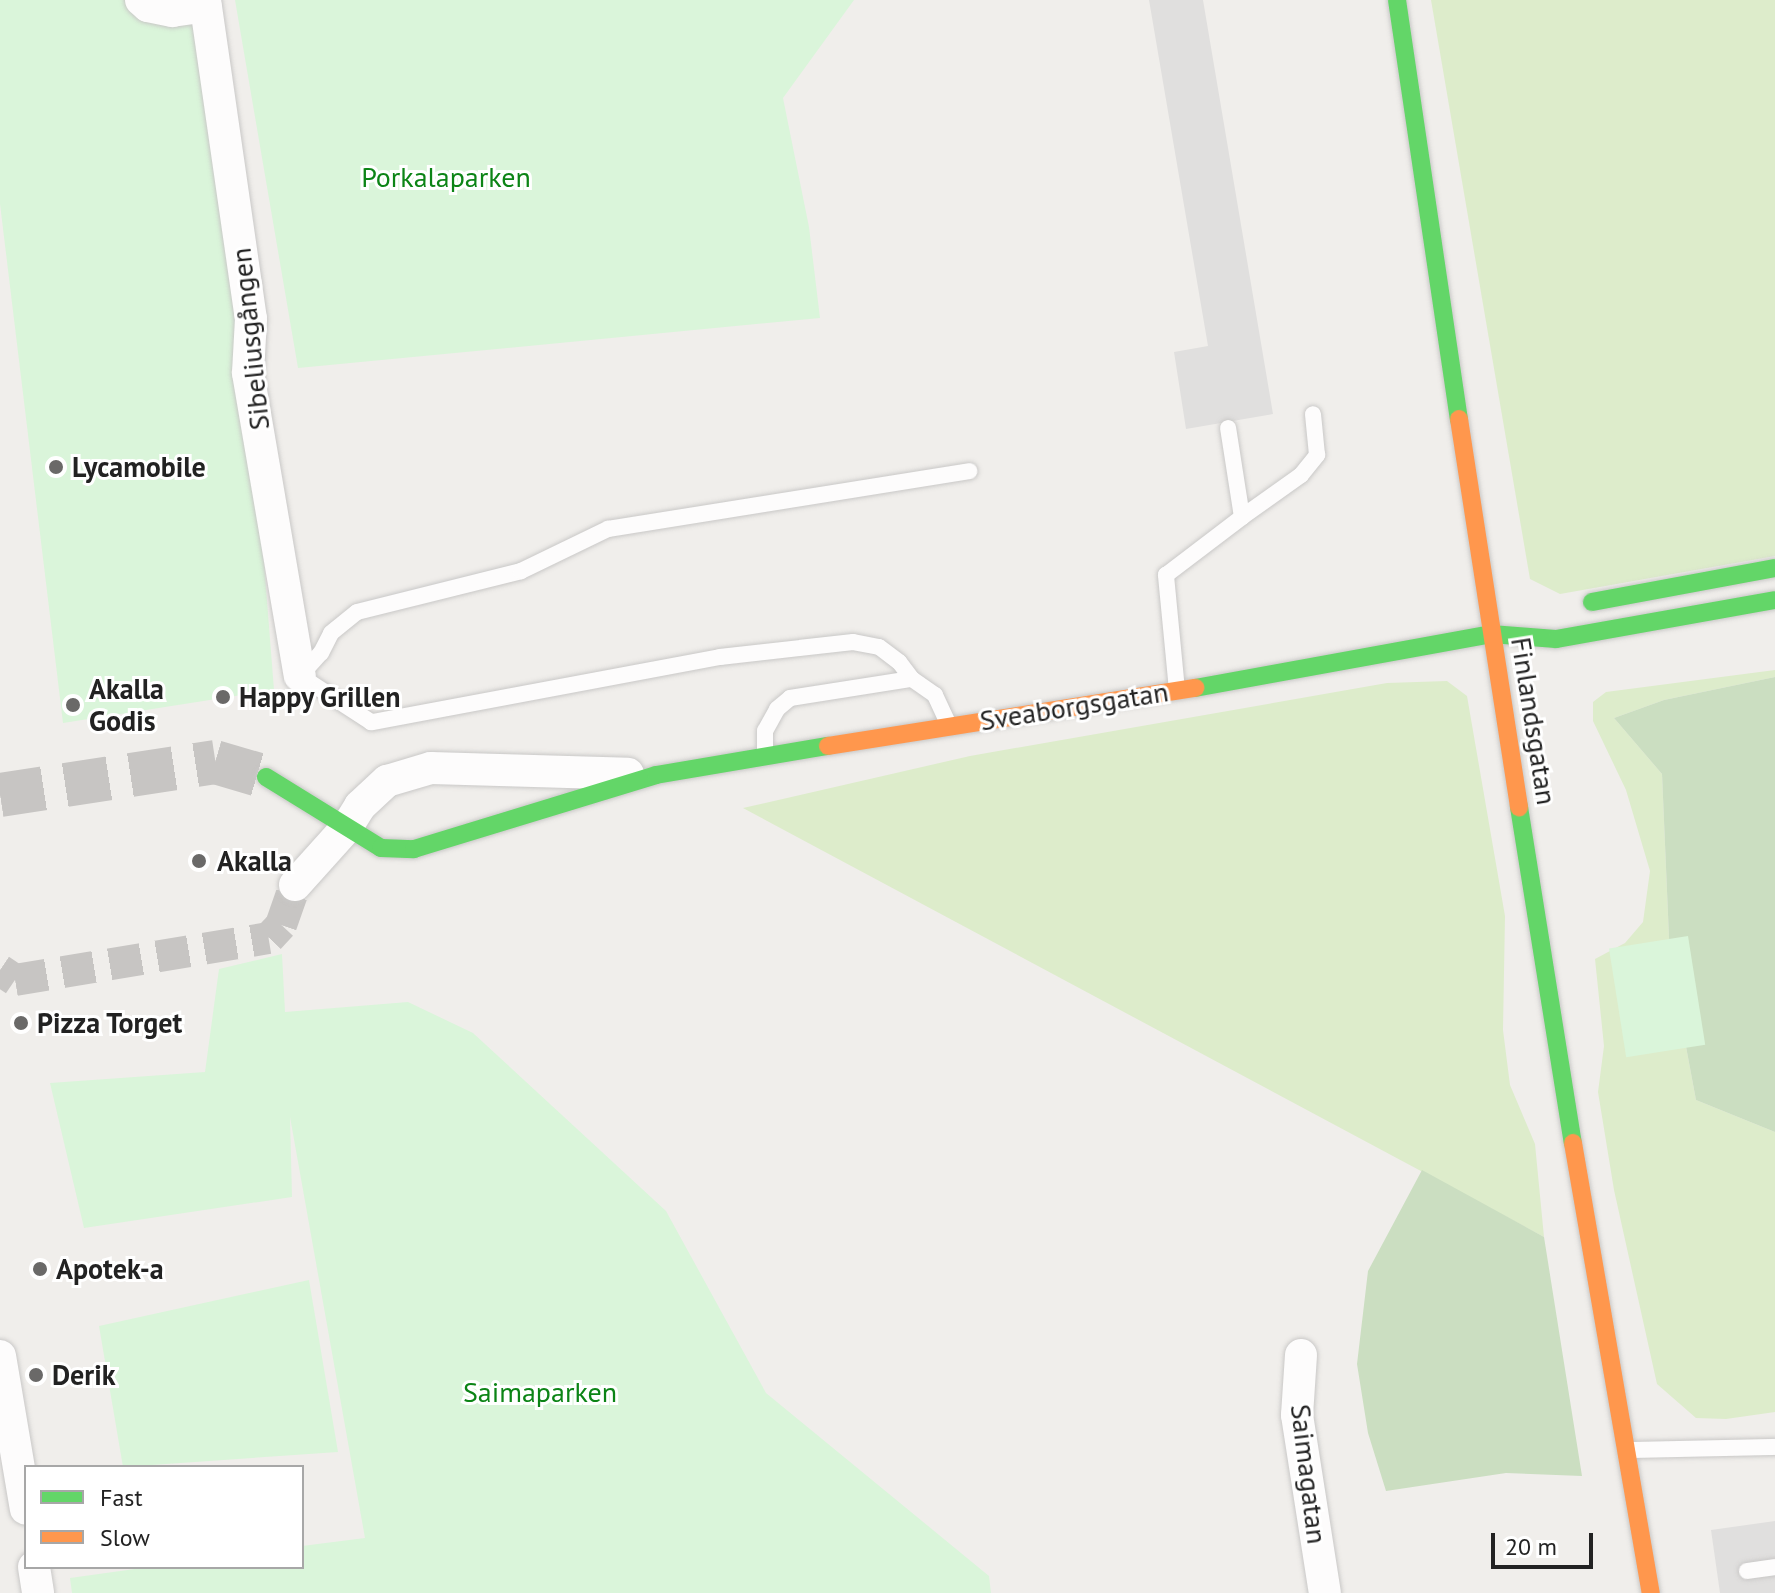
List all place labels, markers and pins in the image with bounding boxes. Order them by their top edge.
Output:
place label: Lycamobile [72,450,206,484]
marker: Lycamobile [47,458,65,476]
place label: Akalla Godis [89,672,164,738]
place label: Happy Grillen [239,680,402,714]
marker: Happy Grillen [214,688,232,706]
marker: Akalla Godis [64,696,82,714]
place label: Akalla [217,844,292,878]
marker: Akalla [188,850,210,872]
place label: Pizza Torget [37,1006,183,1040]
marker: Pizza Torget [12,1014,30,1032]
place label: Apotek-a [56,1252,164,1286]
marker: Apotek-a [31,1260,49,1278]
place label: Derik [52,1358,115,1392]
marker: Derik [27,1366,45,1384]

